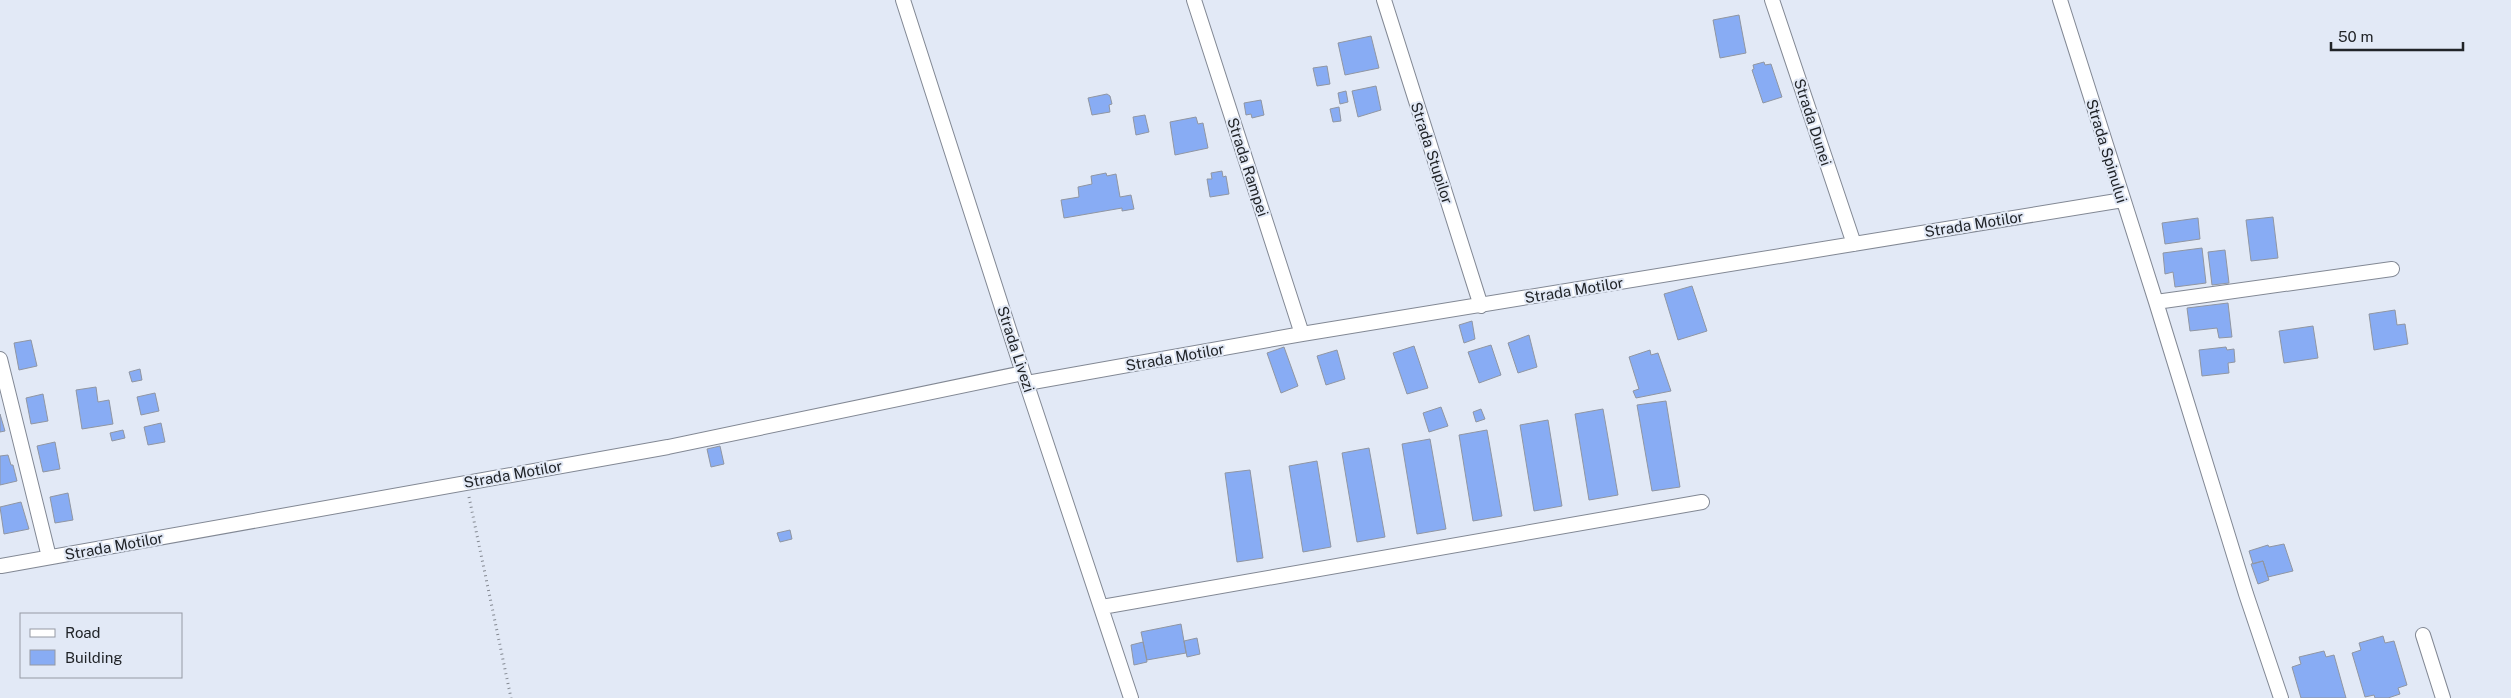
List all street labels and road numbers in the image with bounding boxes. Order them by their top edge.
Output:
street label: Strada Dunei [1791,76,1835,168]
street label: Strada Spinului [2083,97,2131,205]
street label: Strada Stupilor [1408,100,1456,206]
street label: Strada Rampei [1224,115,1272,219]
street label: Strada Motilor [1923,208,2025,240]
street label: Strada Motilor [1523,274,1625,306]
street label: Strada Livezi [994,304,1038,394]
street label: Strada Motilor [1124,340,1226,374]
street label: Strada Motilor [462,457,564,491]
street label: Strada Motilor [63,529,165,563]

